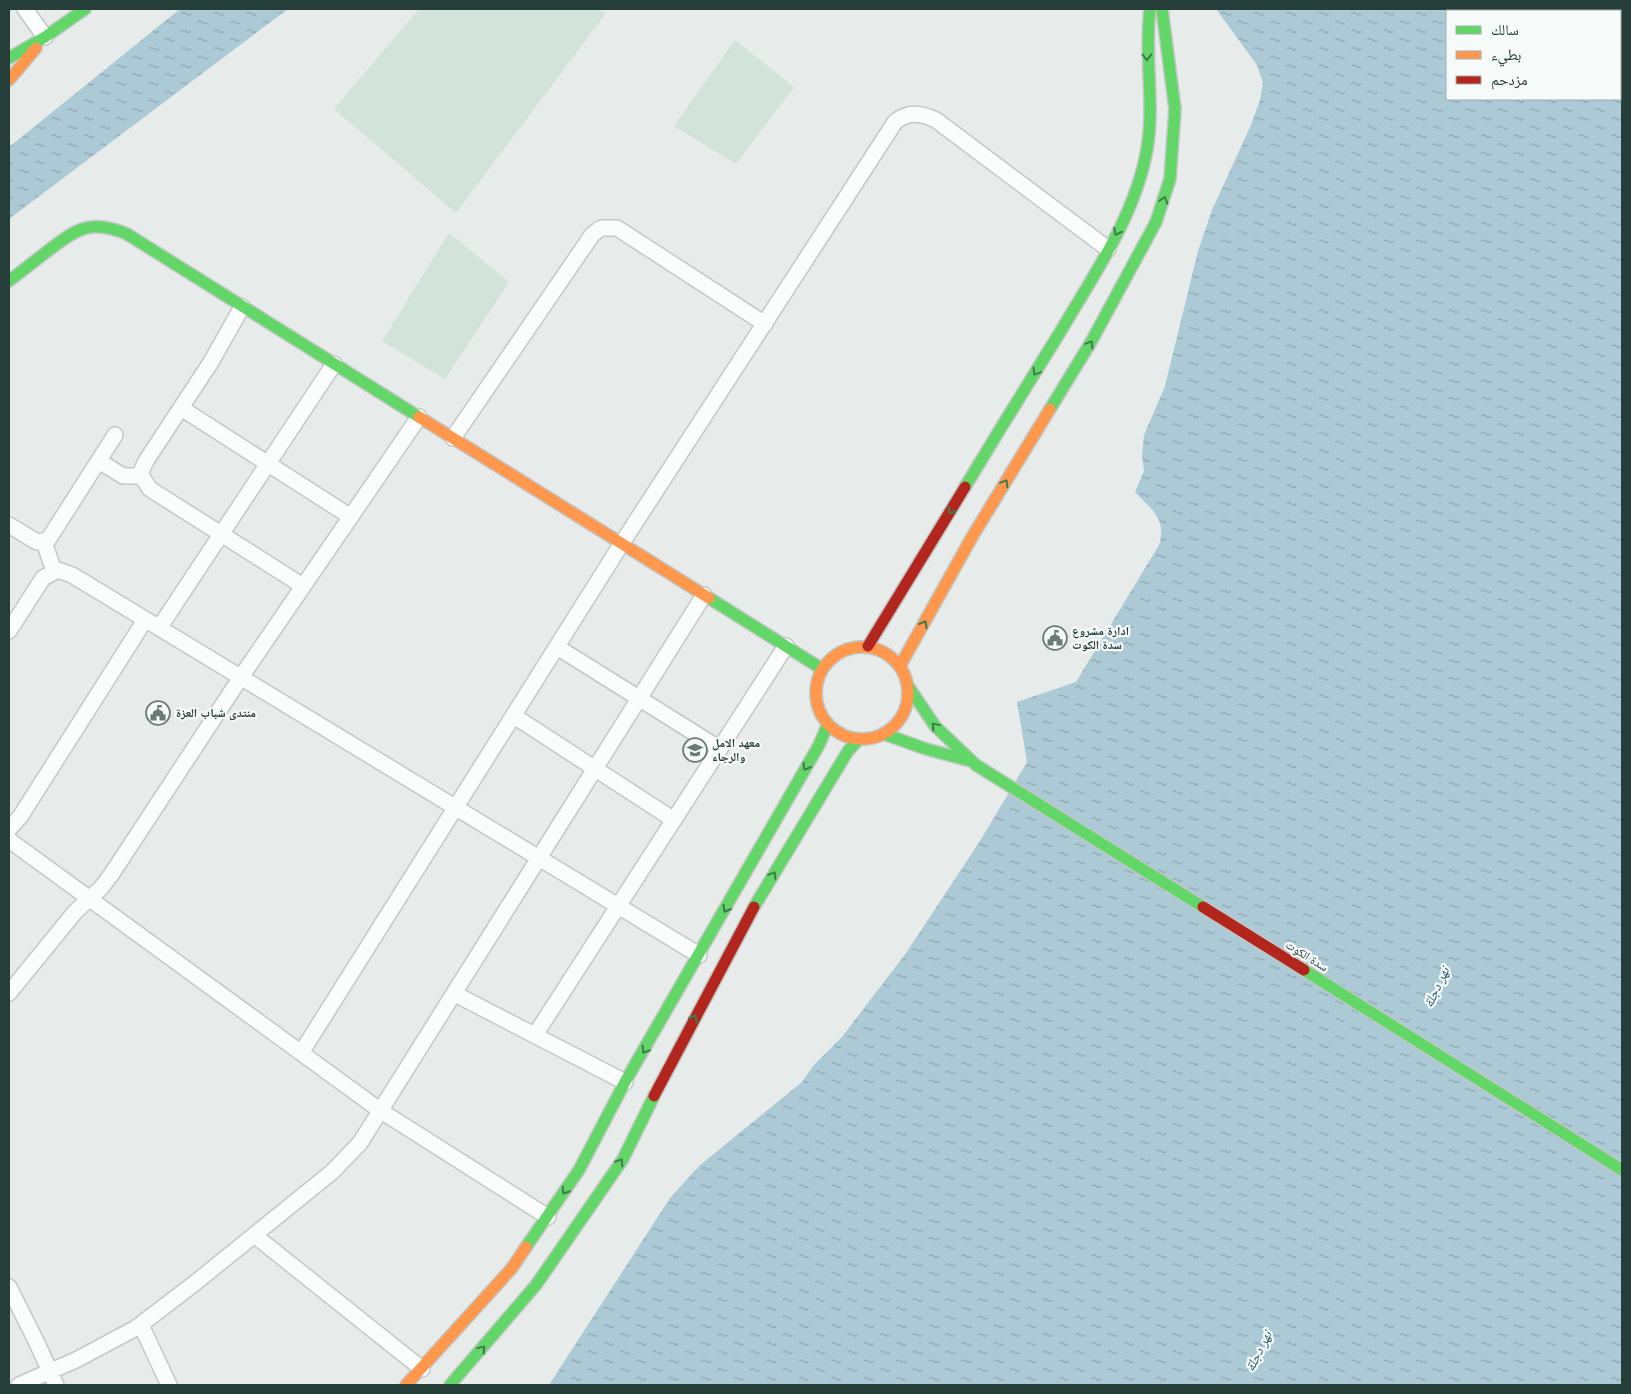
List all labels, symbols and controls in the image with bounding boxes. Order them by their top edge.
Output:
legend [1446,10,1621,100]
text: سالك [1491,20,1519,39]
text: بطيء [1491,45,1521,67]
one-way arrow [1142,54,1152,61]
text: مزدحم [1491,70,1528,90]
one-way arrow [1158,197,1168,205]
one-way arrow [1113,226,1123,235]
one-way arrow [1083,341,1093,350]
one-way arrow [1032,366,1042,375]
one-way arrow [999,480,1008,489]
one-way arrow [948,505,958,514]
one-way arrow [917,620,927,629]
place label: ادارة مشروع سدة الكوت [1072,623,1129,652]
public building icon: ادارة مشروع سدة الكوت [1042,625,1068,651]
public building icon: منتدى شباب العزة [145,700,171,726]
place label: منتدى شباب العزة [176,705,256,721]
one-way arrow [932,722,941,731]
place label: معهد الامل والرجاء [712,735,760,764]
school or university icon: معهد الامل والرجاء [682,737,708,763]
one-way arrow [802,762,812,771]
one-way arrow [766,872,776,881]
one-way arrow [722,903,732,912]
street label: سدة الكوت [1283,937,1331,975]
water label: نهر دجلة [1419,962,1454,1010]
one-way arrow [688,1014,698,1023]
one-way arrow [642,1044,652,1053]
one-way arrow [614,1159,624,1168]
one-way arrow [562,1185,571,1195]
water label: نهر دجلة [1240,1326,1276,1374]
one-way arrow [477,1346,485,1355]

